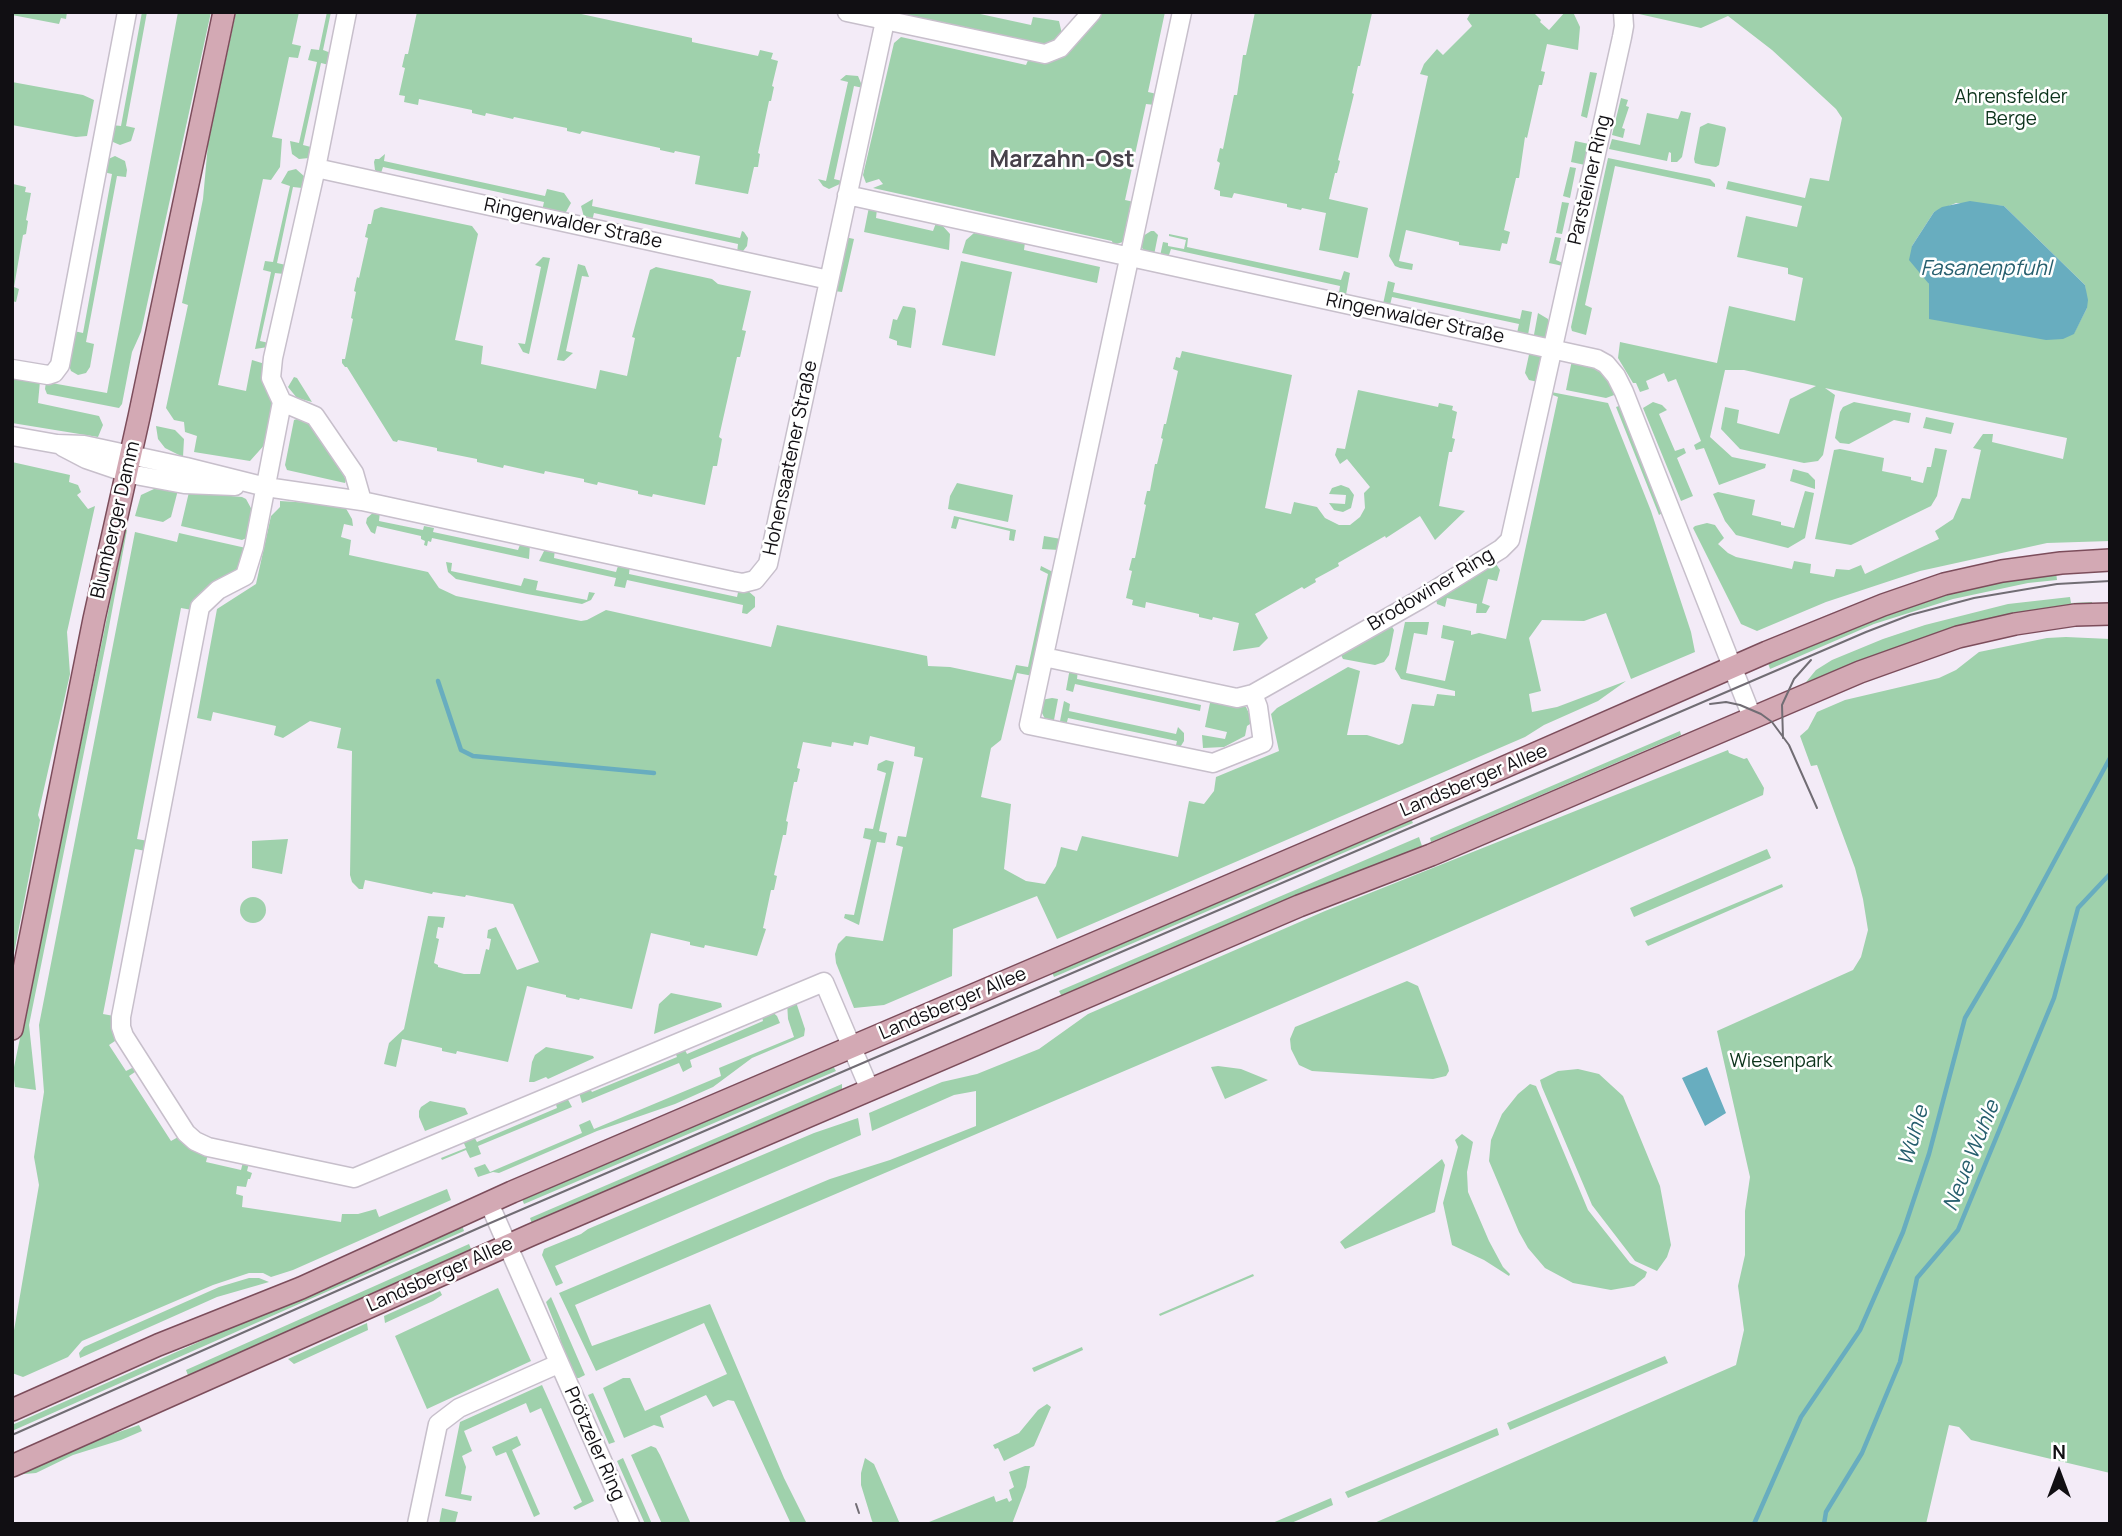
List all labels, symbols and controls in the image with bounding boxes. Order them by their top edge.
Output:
park label: Ahrensfelder Berge [1954,87,2068,131]
street label: Parsteiner Ring [1564,113,1616,247]
district label: Marzahn-Ost [989,147,1135,175]
street label: Ringenwalder Straße [482,194,664,254]
water label: Fasanenpfuhl [1920,256,2052,282]
street label: Ringenwalder Straße [1324,289,1506,349]
street label: Hohensaatener Straße [759,359,823,557]
street label: Blumberger Damm [87,439,145,601]
street label: Brodowiner Ring [1364,544,1498,636]
street label: Landsberger Allee [1397,740,1551,822]
street label: Landsberger Allee [876,963,1030,1045]
park label: Wiesenpark [1729,1051,1833,1073]
water label: Neue Wuhle [1938,1097,2006,1215]
water label: Wuhle [1893,1103,1935,1169]
street label: Landsberger Allee [363,1233,517,1317]
street label: Prötzeler Ring [559,1383,629,1505]
north arrow [2024,1438,2094,1508]
text: N [2052,1439,2066,1465]

